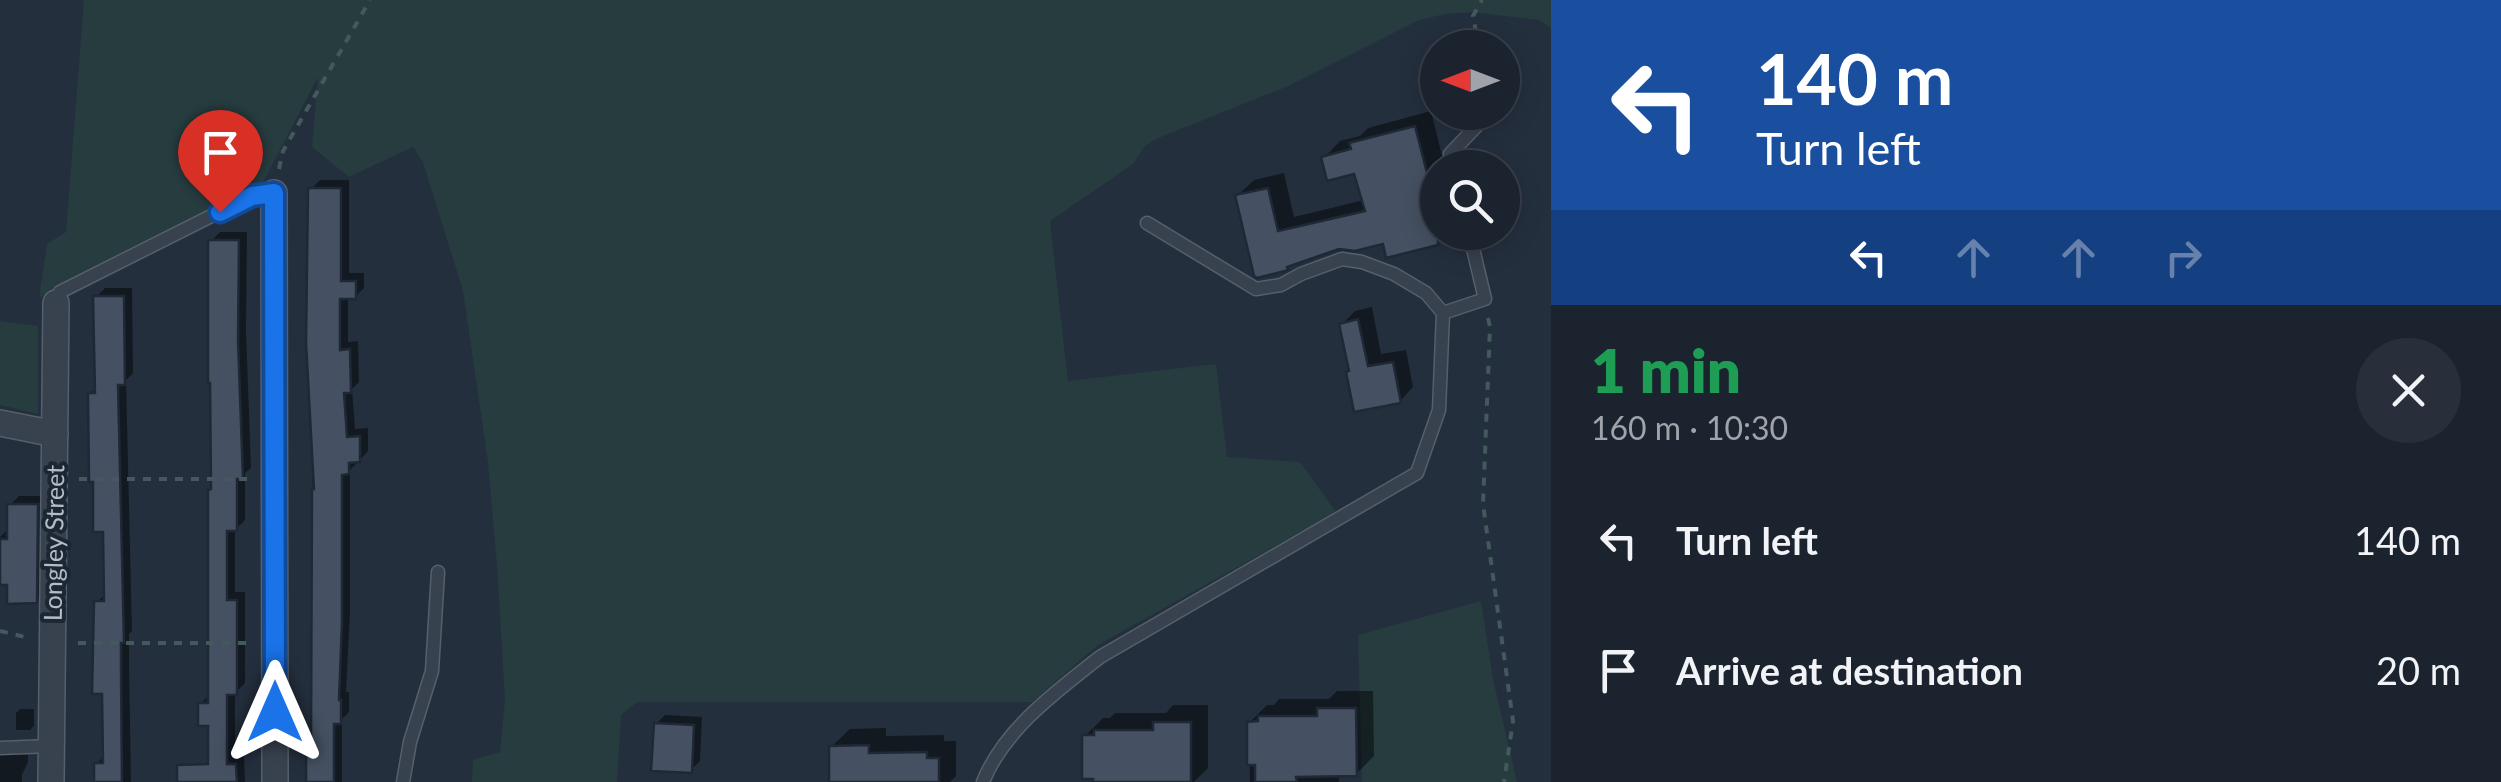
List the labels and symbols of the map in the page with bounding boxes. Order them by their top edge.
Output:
north arrow [1420,30,1520,130]
pin [178,110,263,213]
street label: Longley Street [37,465,69,621]
position arrow [223,660,327,764]

